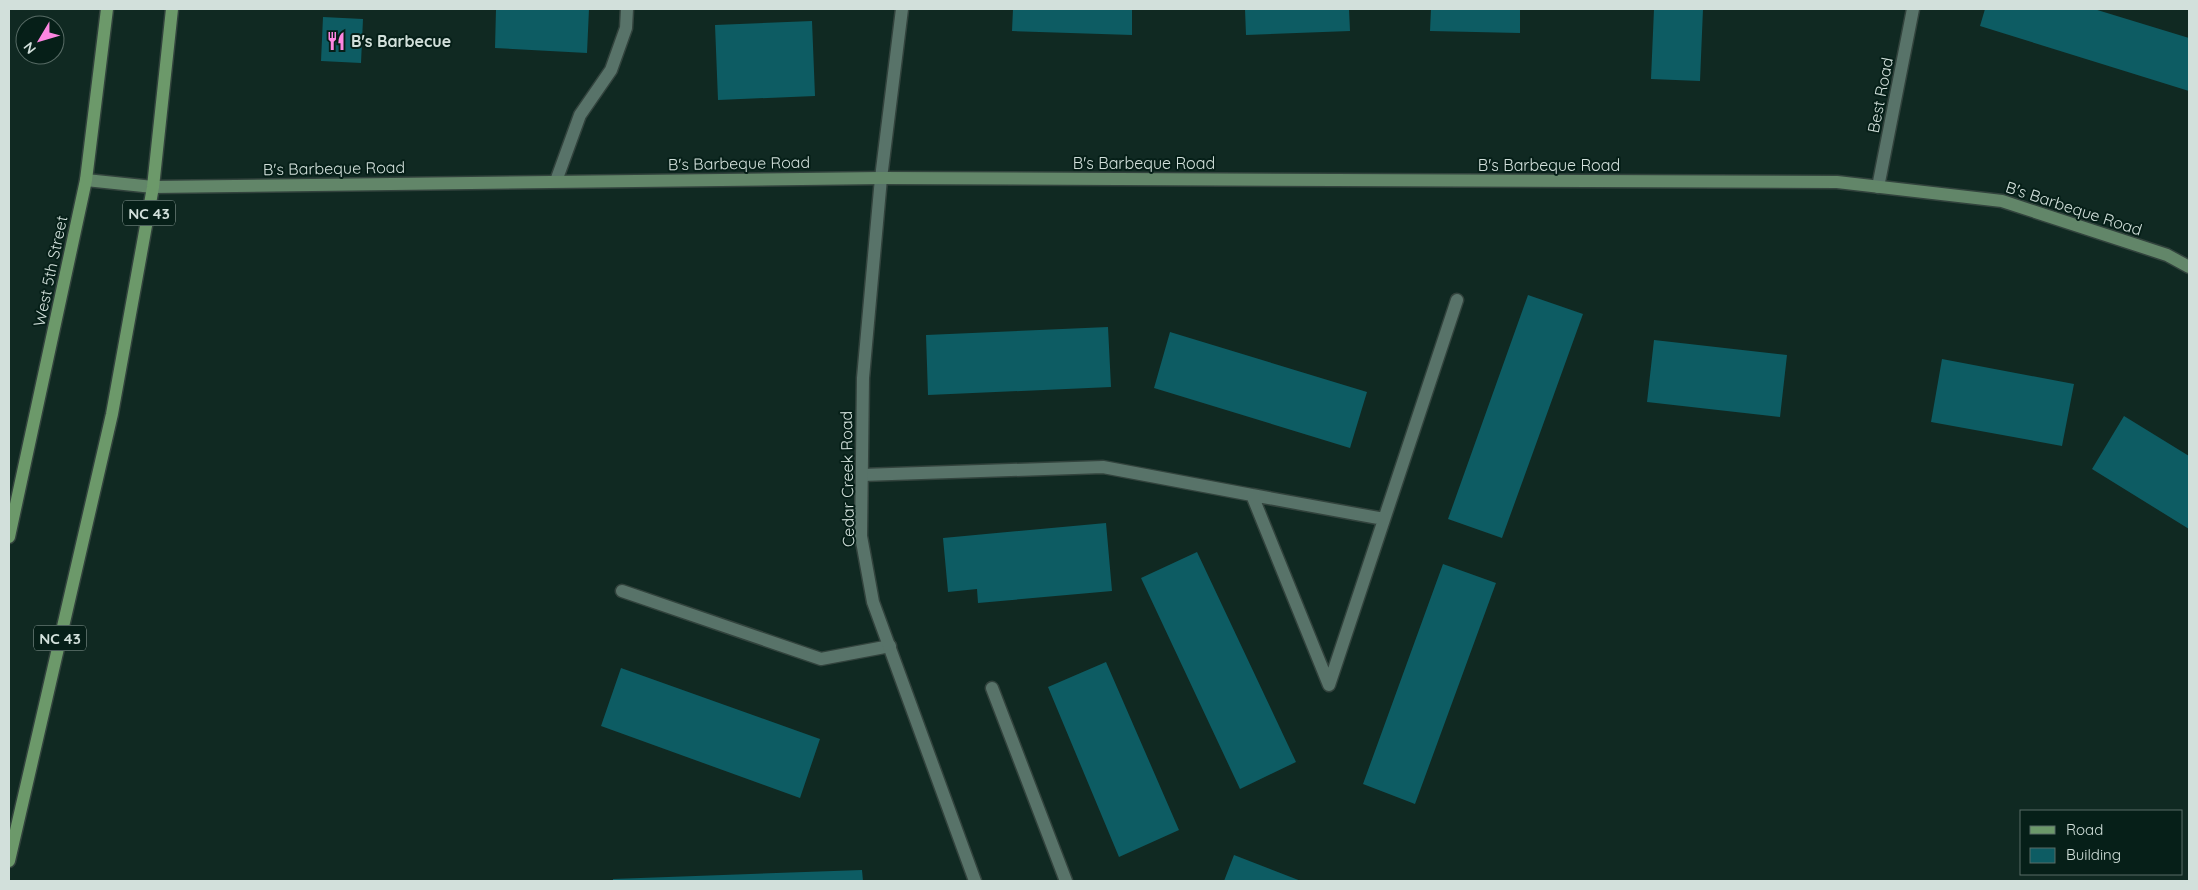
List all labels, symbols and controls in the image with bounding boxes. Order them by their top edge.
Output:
north arrow [15,15,65,65]
restaurant icon: B's Barbecue [325,30,347,52]
place label: B's Barbecue [351,31,451,51]
text: N [19,38,40,58]
street label: Best Road [1863,56,1897,134]
street label: B's Barbeque Road [668,152,810,174]
street label: B's Barbeque Road [1073,153,1215,173]
street label: B's Barbeque Road [1478,155,1620,175]
street label: B's Barbeque Road [263,157,405,179]
street label: B's Barbeque Road [2003,177,2145,239]
road number: NC 43 [123,200,175,226]
street label: West 5th Street [28,214,72,328]
street label: Cedar Creek Road [836,411,858,547]
road number: NC 43 [34,626,86,650]
legend [2020,810,2183,875]
text: Road [2066,820,2103,839]
text: Building [2066,845,2121,864]

